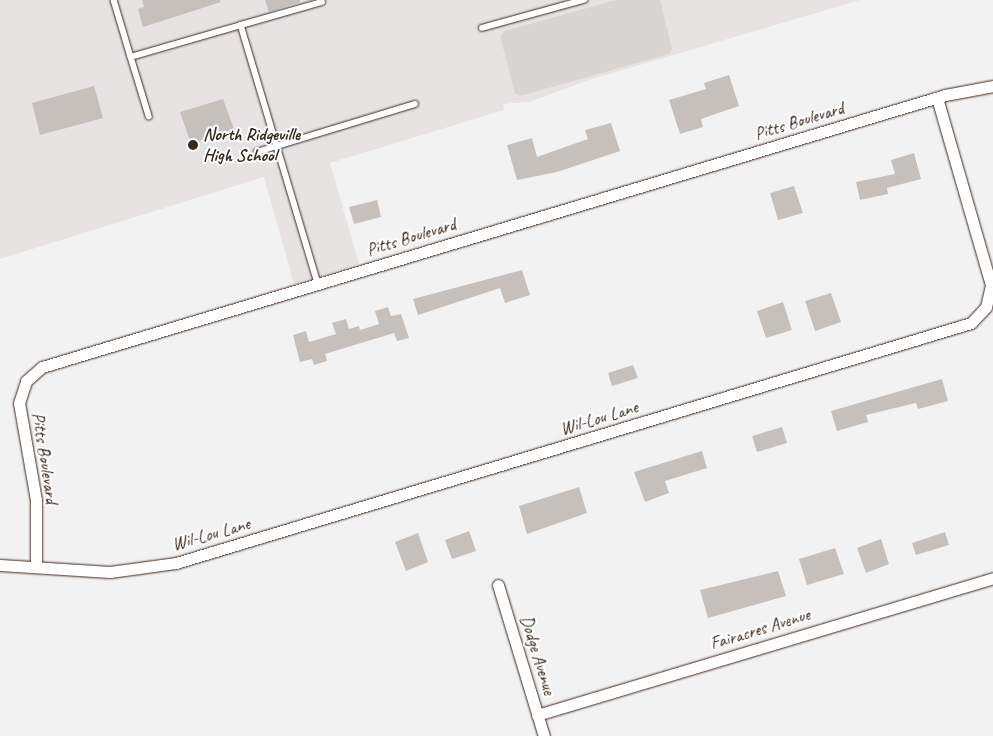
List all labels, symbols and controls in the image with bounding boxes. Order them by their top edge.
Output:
street label: Pitts Boulevard [751,97,847,145]
place label: North Ridgeville High School [203,124,301,166]
marker: North Ridgeville High School [187,139,199,151]
street label: Pitts Boulevard [363,213,459,261]
street label: Wil-Lou Lane [557,396,641,440]
street label: Pitts Boulevard [27,410,63,506]
street label: Wil-Lou Lane [169,513,253,555]
street label: Fairacres Avenue [707,604,813,654]
street label: Dodge Avenue [516,613,560,697]

